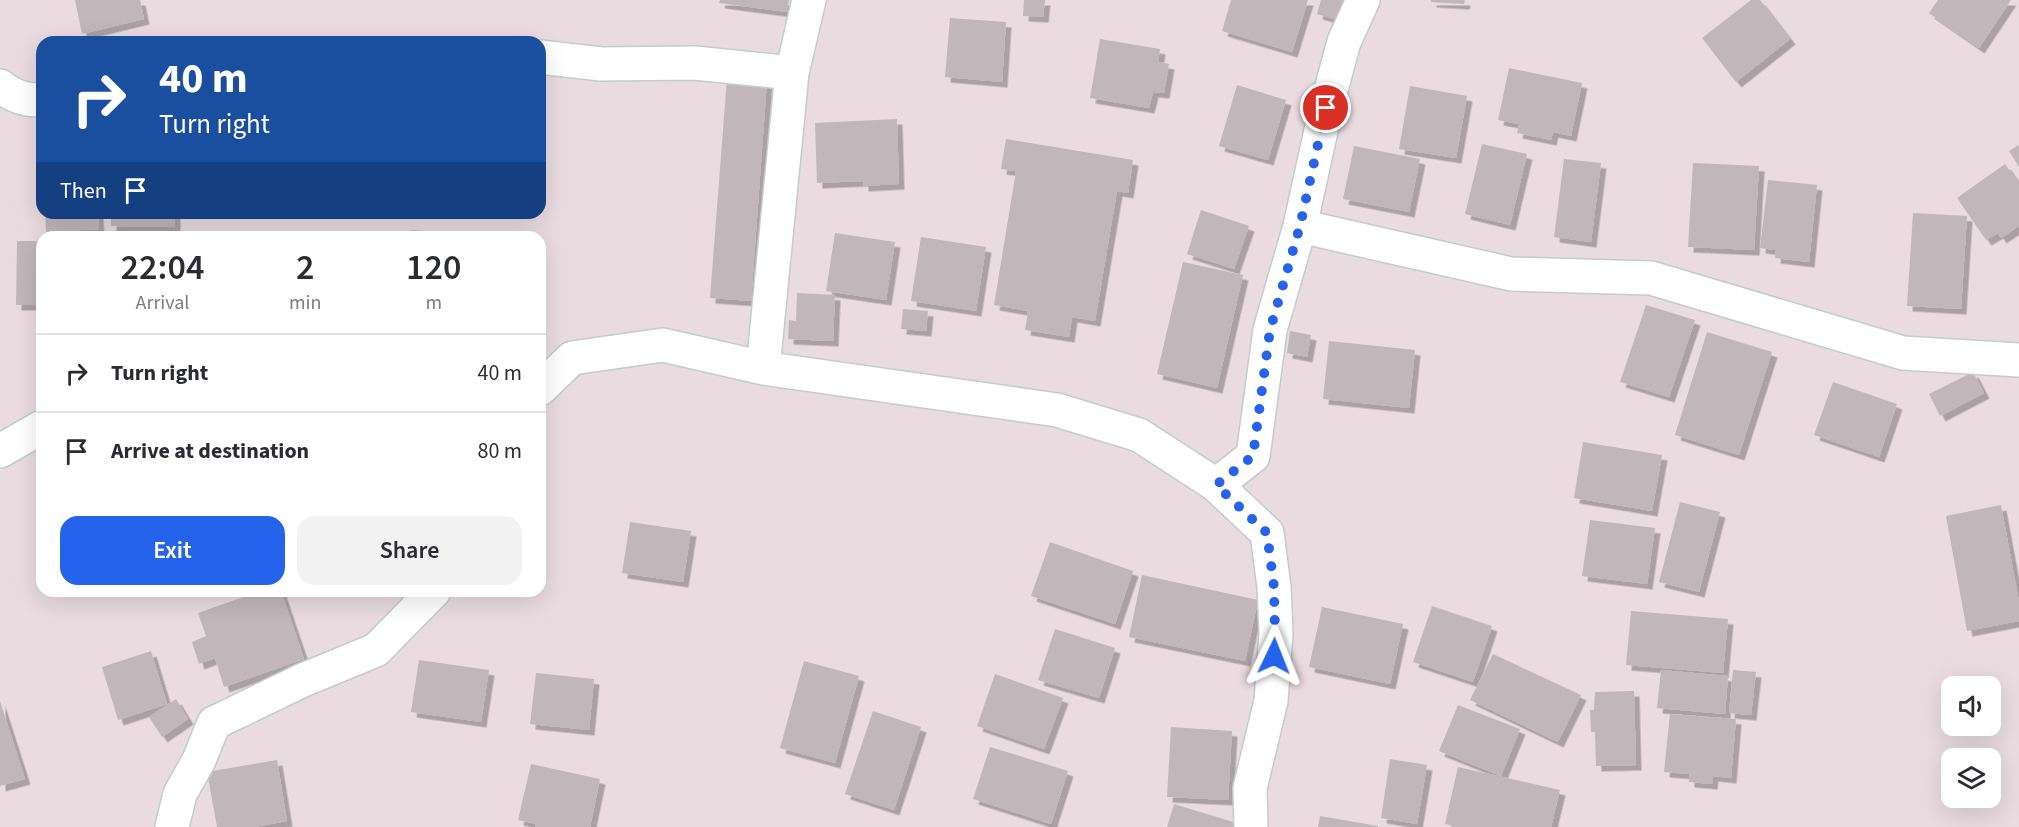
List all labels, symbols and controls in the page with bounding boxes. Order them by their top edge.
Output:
text: 40 m [159,49,248,109]
icon: right [60,60,138,138]
pin [1300,82,1351,133]
icon: arrive [1309,91,1342,124]
text: Turn right [159,105,270,144]
icon: arrive [119,174,152,207]
text: Then [60,175,107,207]
text: 22:04 [121,242,204,293]
text: 2 [296,242,314,293]
text: 120 [406,242,461,293]
text: Arrival [136,289,189,317]
text: min [289,289,321,317]
text: m [425,289,442,317]
icon: right [60,357,93,390]
text: Turn right [111,357,208,389]
text: 40 m [477,357,522,389]
icon: arrive [60,435,93,468]
text: Arrive at destination [111,435,309,467]
text: 80 m [477,435,522,467]
button: Exit [60,516,285,585]
button: Share [297,516,522,585]
position arrow [1242,624,1306,688]
map controls [1941,676,2001,808]
button: sound [1941,676,2001,736]
button: layers [1941,748,2001,808]

